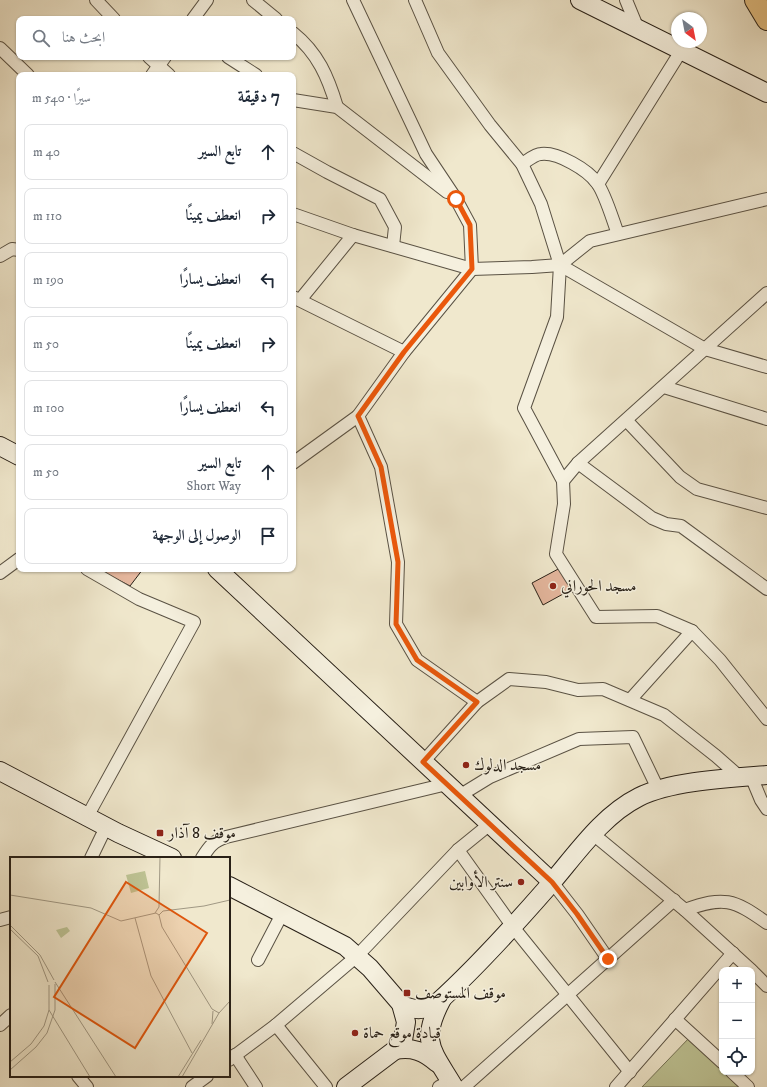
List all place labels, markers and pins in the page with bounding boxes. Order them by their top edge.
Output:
place label: مسجد الحوراني [561,576,637,598]
marker: مسجد الحوراني [548,581,558,591]
place label: مسجد الدلوك [474,755,541,775]
marker: مسجد الدلوك [461,760,471,770]
place label: موقف 8 آذار [166,823,236,843]
marker: موقف 8 آذار [155,828,165,838]
place label: سنتر الأوابين [449,870,513,892]
marker: سنتر الأوابين [516,877,526,887]
place label: موقف المستوصف [415,983,506,1003]
marker: موقف المستوصف [402,988,412,998]
place label: قيادة موقع حماة [363,1023,441,1048]
marker: قيادة موقع حماة [350,1028,360,1038]

